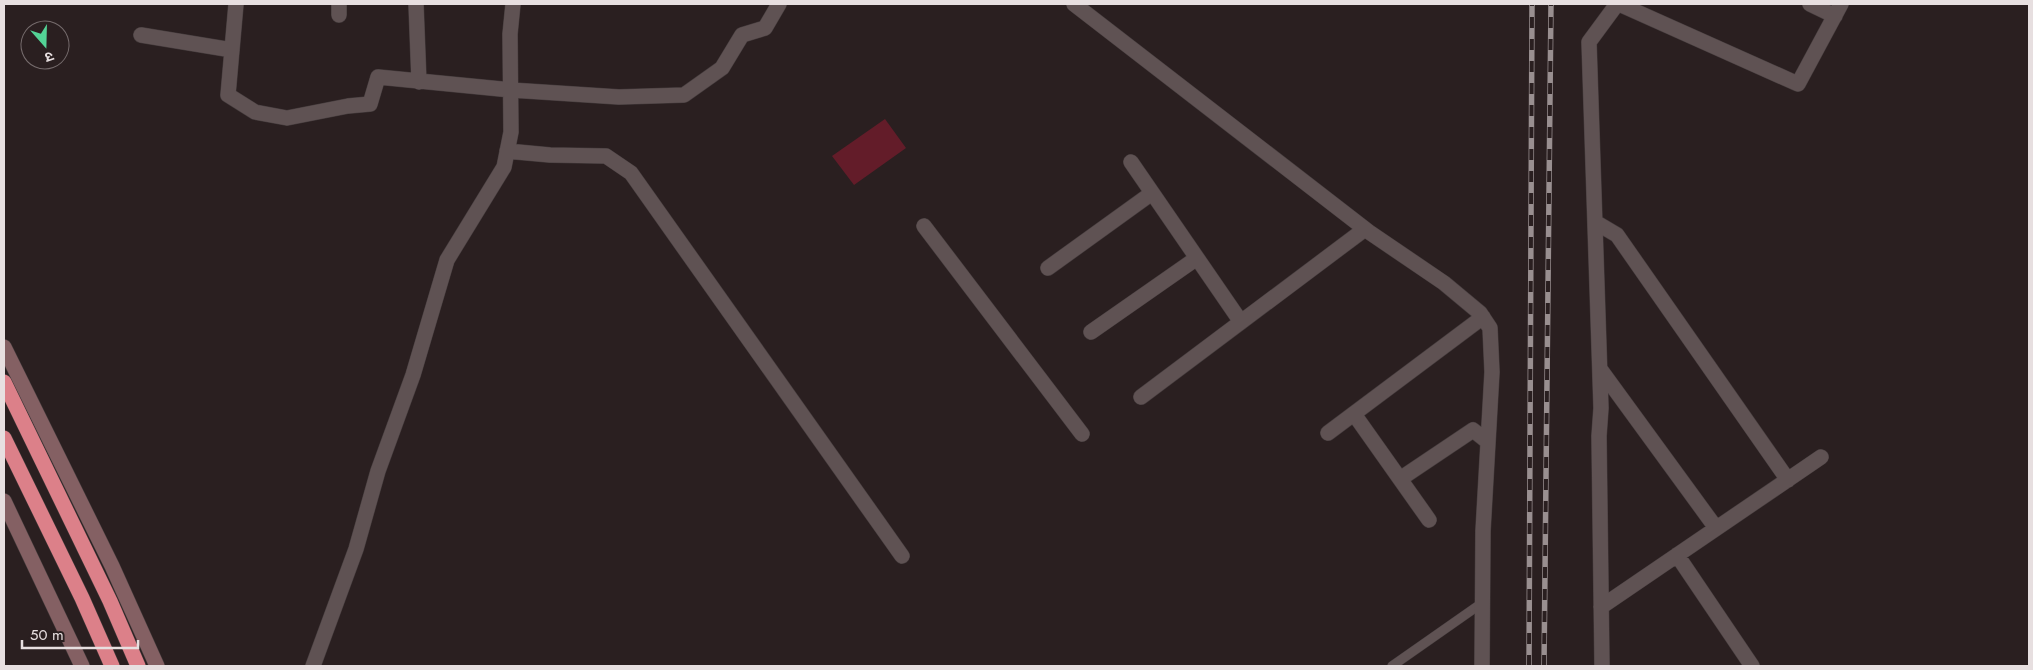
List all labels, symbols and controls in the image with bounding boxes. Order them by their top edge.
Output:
north arrow [20,20,70,70]
text: उ [41,46,57,68]
scale bar [22,618,139,650]
text: 50 m [30,624,64,646]

